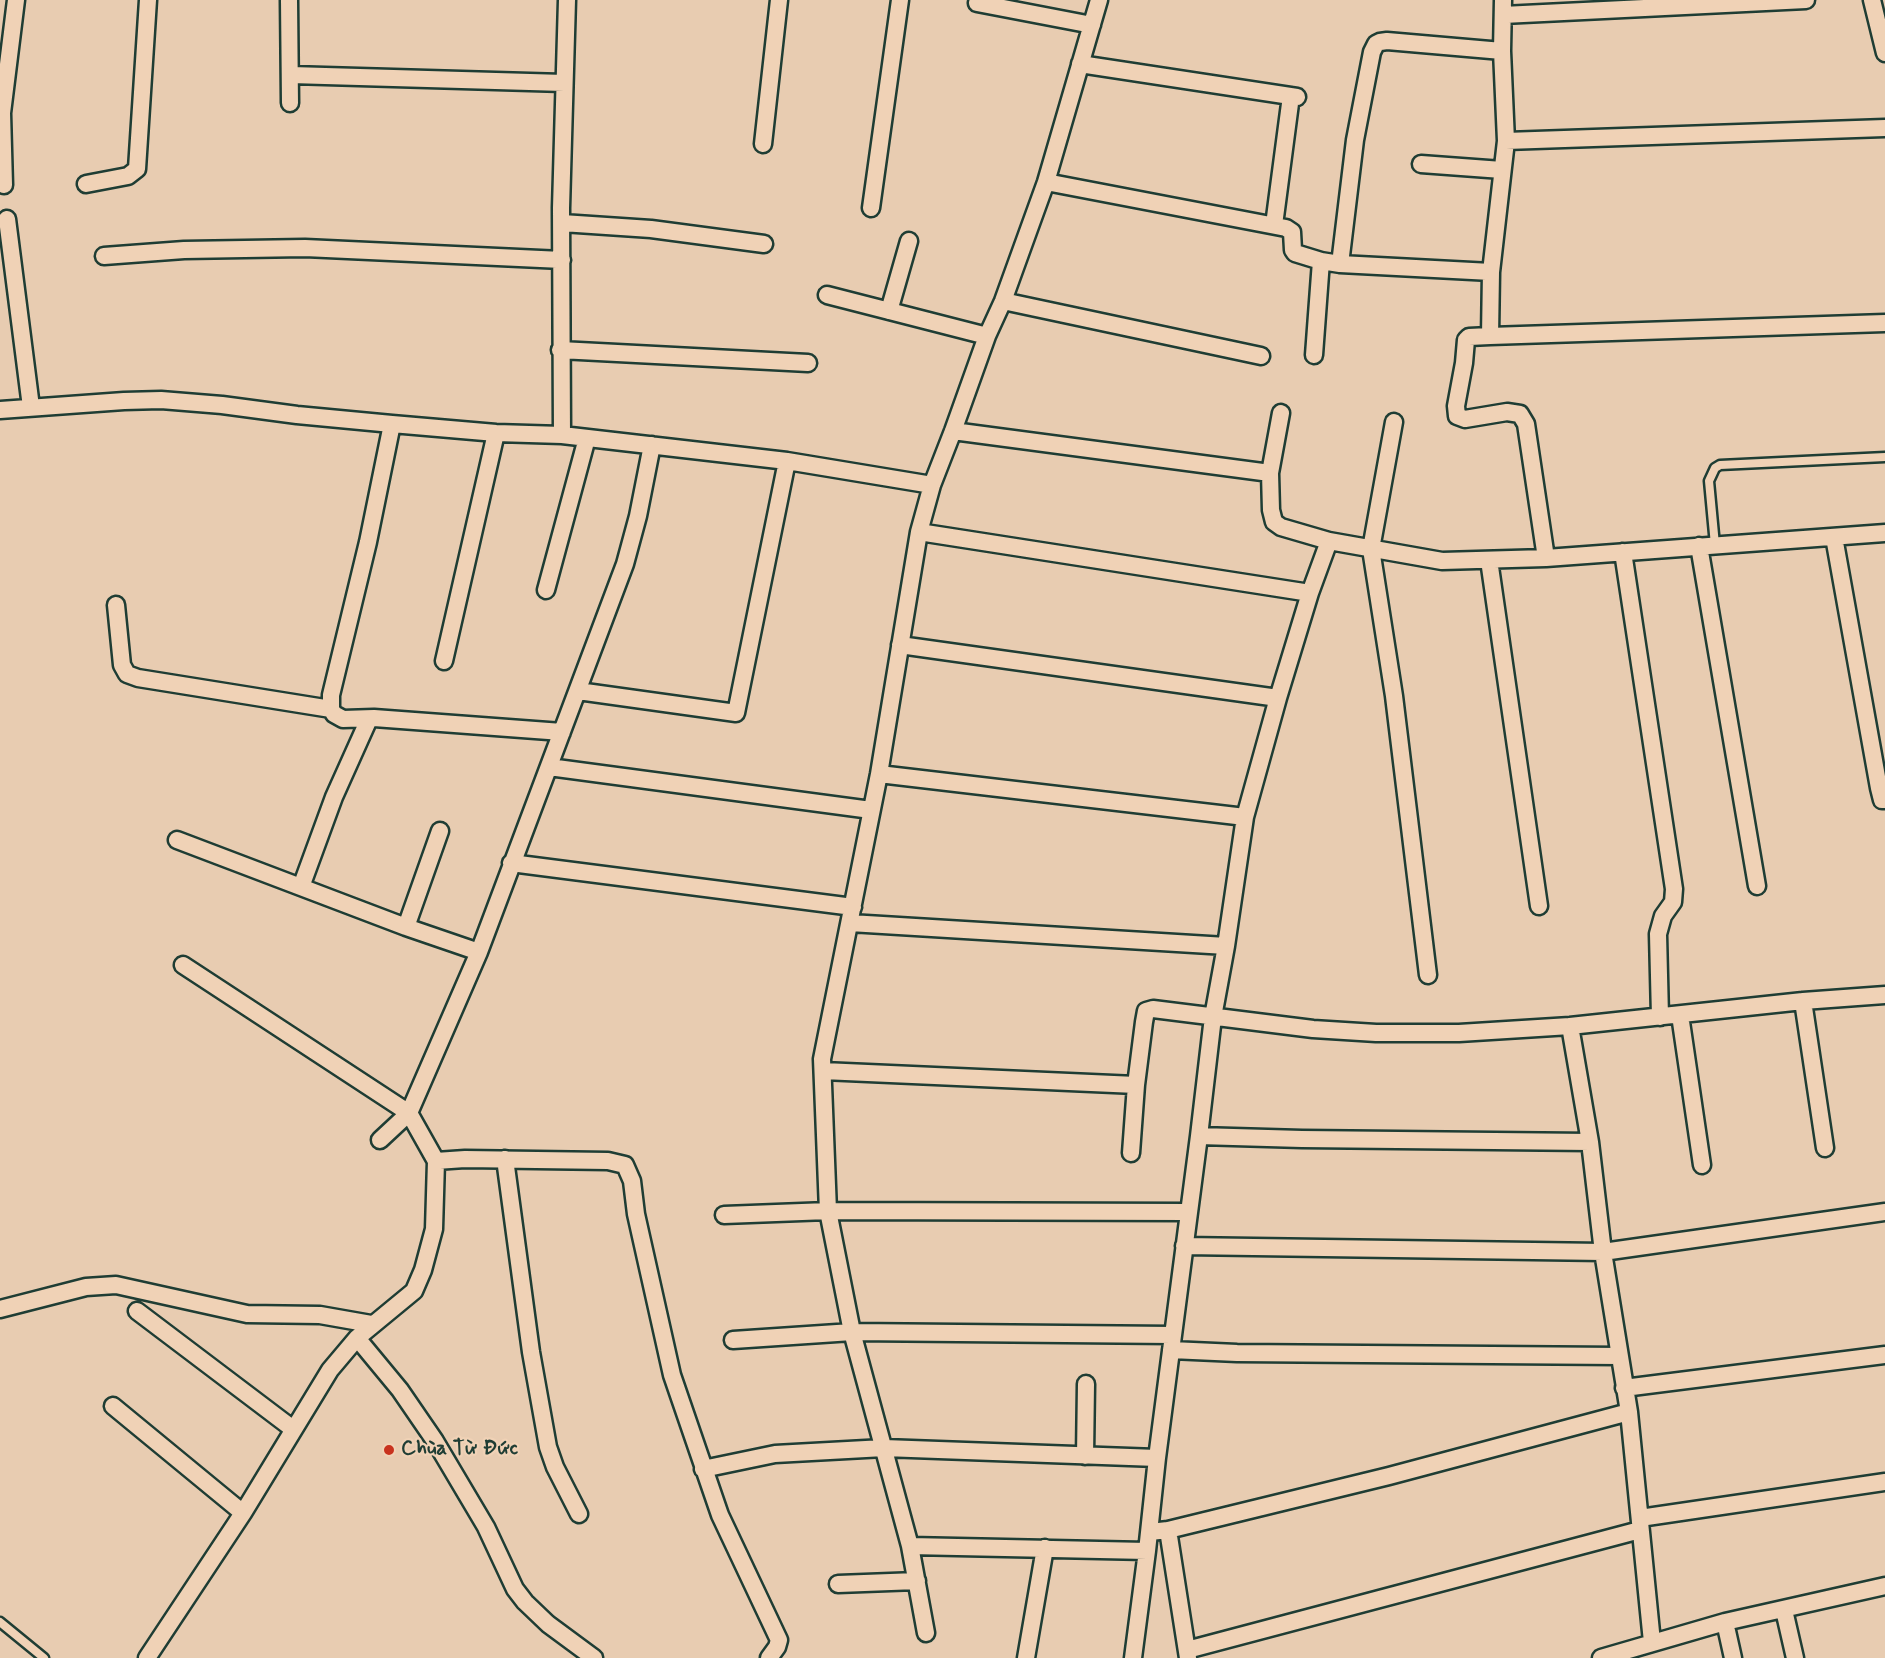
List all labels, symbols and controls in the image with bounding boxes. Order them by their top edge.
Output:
place label: Chùa Từ Đức [401,1437,518,1463]
marker: Chùa Từ Đức [382,1443,396,1457]

